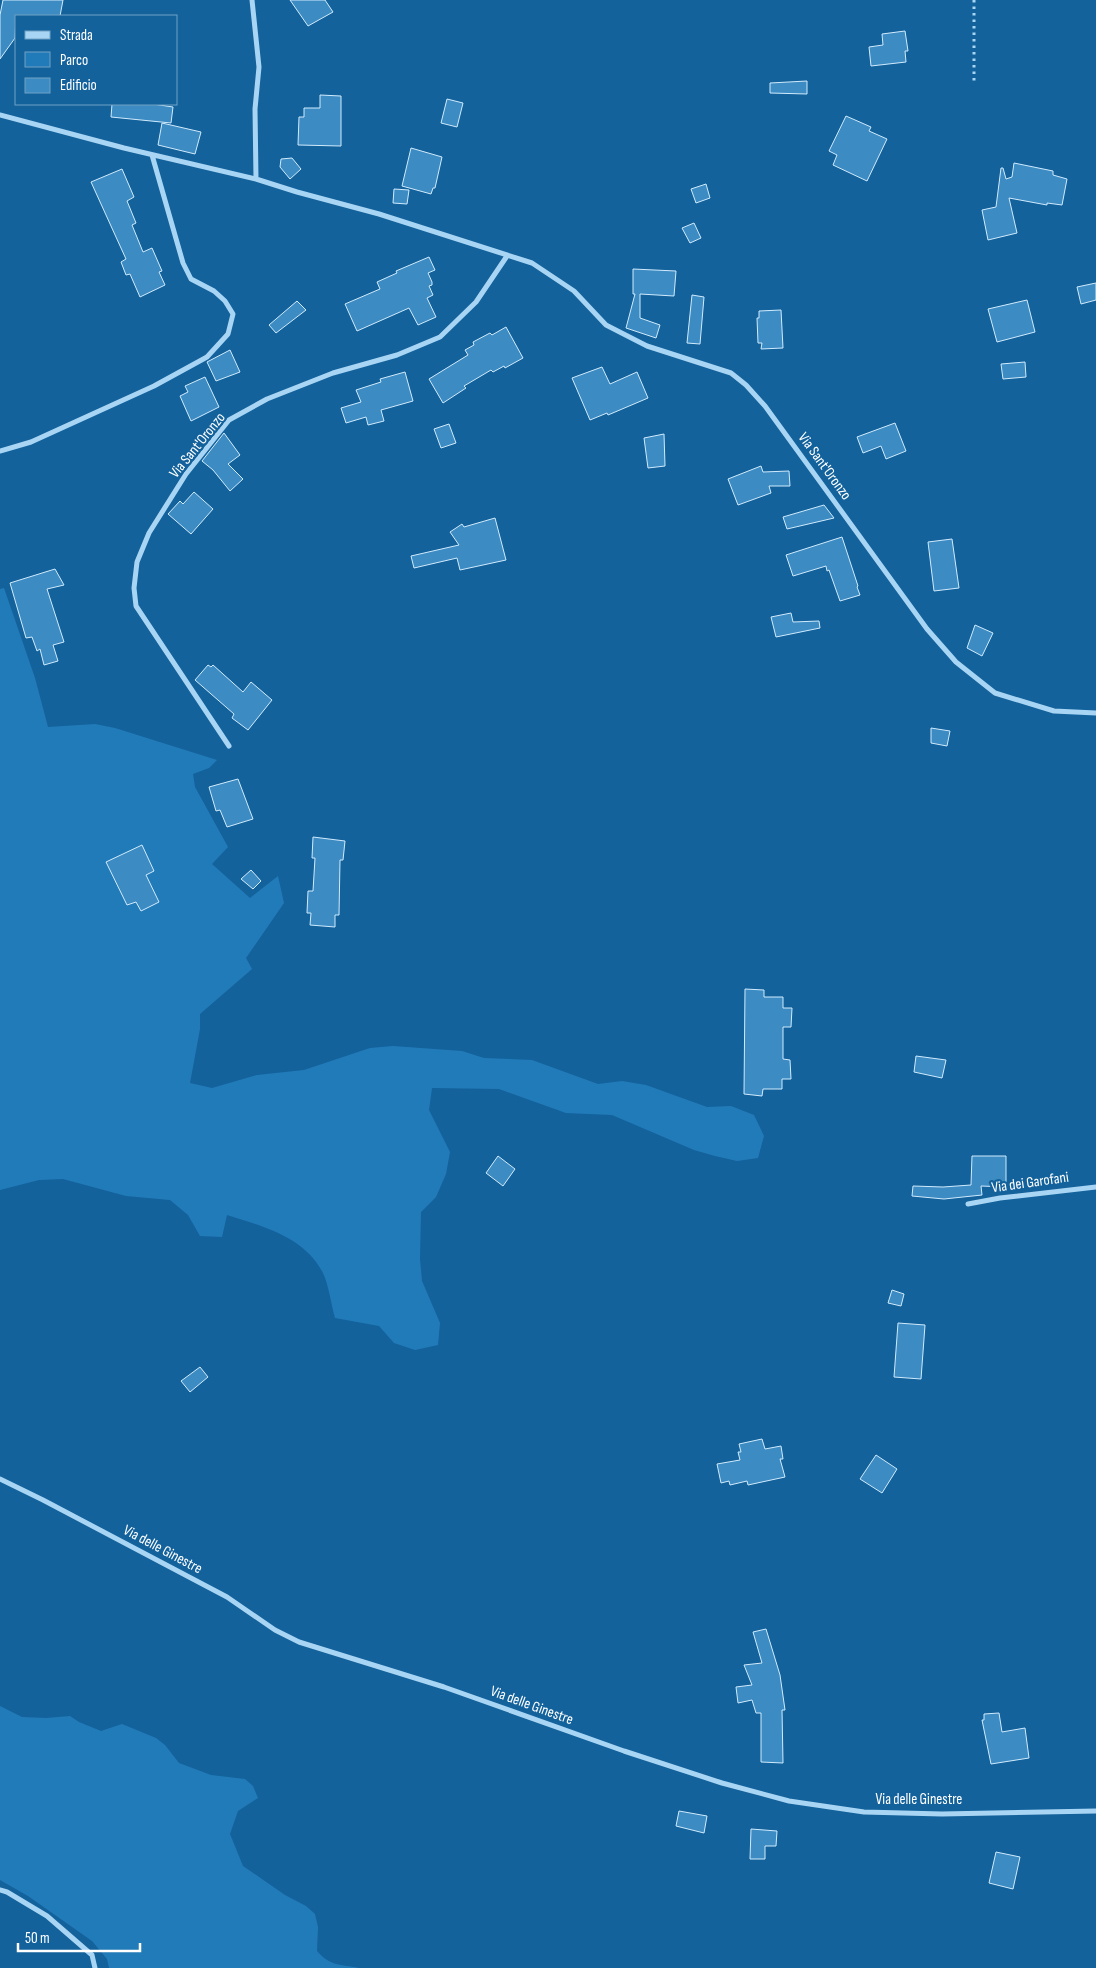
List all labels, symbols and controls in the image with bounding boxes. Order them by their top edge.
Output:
legend [15,15,178,105]
text: Strada [60,26,93,45]
text: Parco [60,51,88,70]
text: Edificio [60,76,97,95]
street label: Via Sant'Oronzo [165,409,230,482]
street label: Via Sant'Oronzo [794,429,855,504]
street label: Via dei Garofani [990,1168,1070,1197]
street label: Via delle Ginestre [120,1521,206,1578]
street label: Via delle Ginestre [488,1682,576,1729]
street label: Via delle Ginestre [876,1790,962,1809]
scale bar [18,1920,140,1952]
text: 50 m [25,1929,50,1948]

